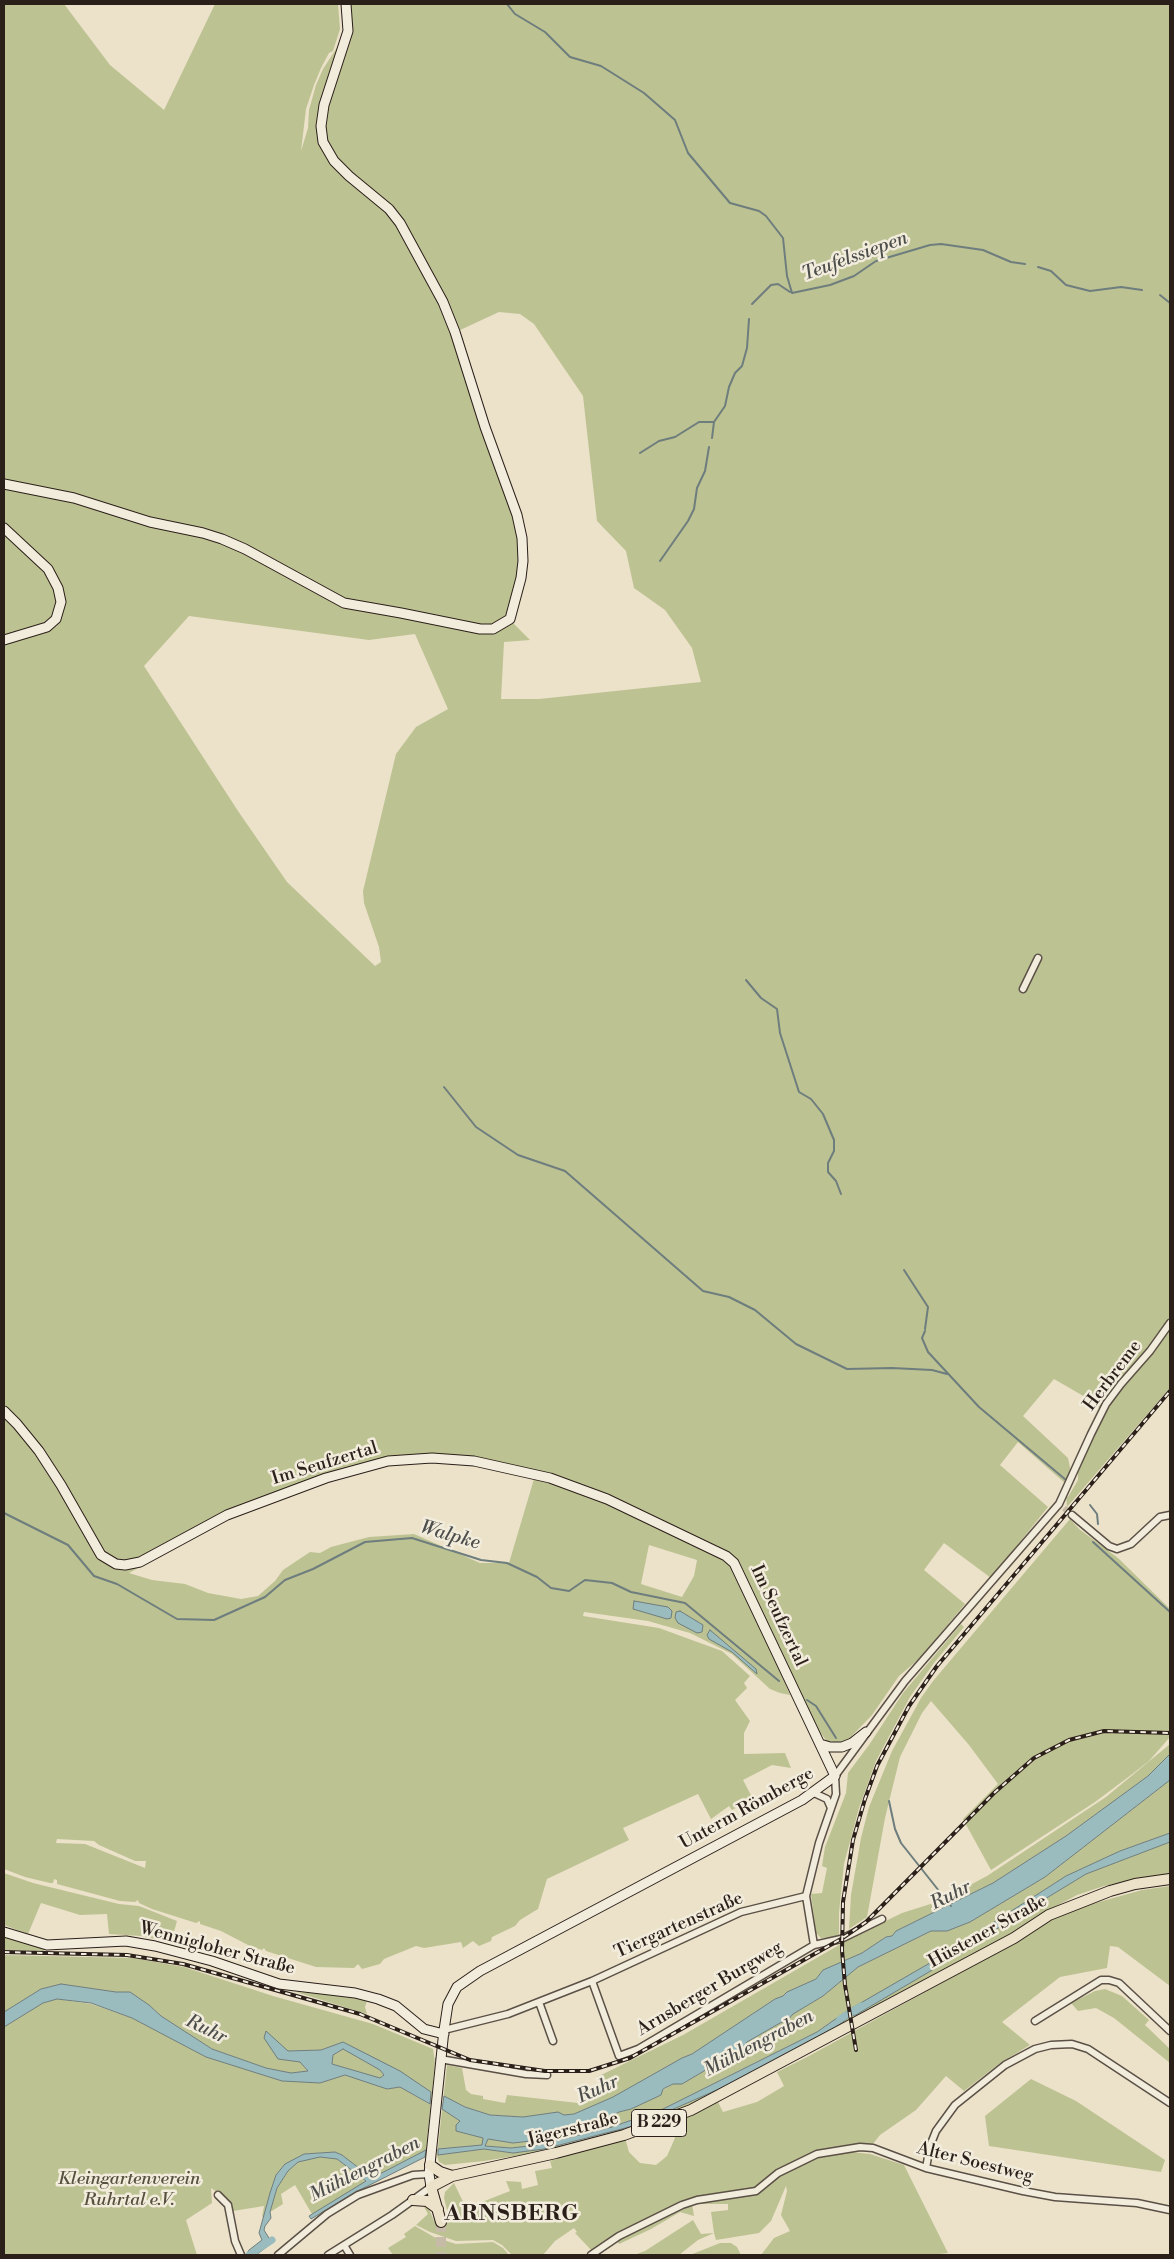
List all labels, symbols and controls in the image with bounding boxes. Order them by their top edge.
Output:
water label: Teufelssiepen [799,227,911,287]
street label: Herbreme [1079,1336,1147,1416]
street label: Im Seufzertal [269,1438,381,1490]
water label: Walpke [418,1517,482,1555]
street label: Im Seufzertal [745,1562,811,1670]
street label: Unterm Römberge [676,1763,818,1855]
water label: Ruhr [927,1876,975,1916]
street label: Tiergartenstraße [611,1888,747,1964]
street label: Hüstener Straße [925,1891,1051,1973]
street label: Wennigloher Straße [137,1918,297,1980]
street label: Arnsberger Burgweg [633,1937,787,2041]
water label: Mühlengraben [700,2005,818,2083]
water label: Ruhr [182,2010,230,2050]
water label: Ruhr [574,2071,622,2109]
street label: Jägerstraße [525,2108,621,2152]
road number: B 229 [632,2110,686,2136]
water label: Mühlengraben [306,2132,424,2208]
street label: Alter Soestweg [915,2138,1035,2188]
park label: Kleingartenverein Ruhrtal e.V. [58,2169,200,2212]
district label: ARNSBERG [443,2202,581,2228]

